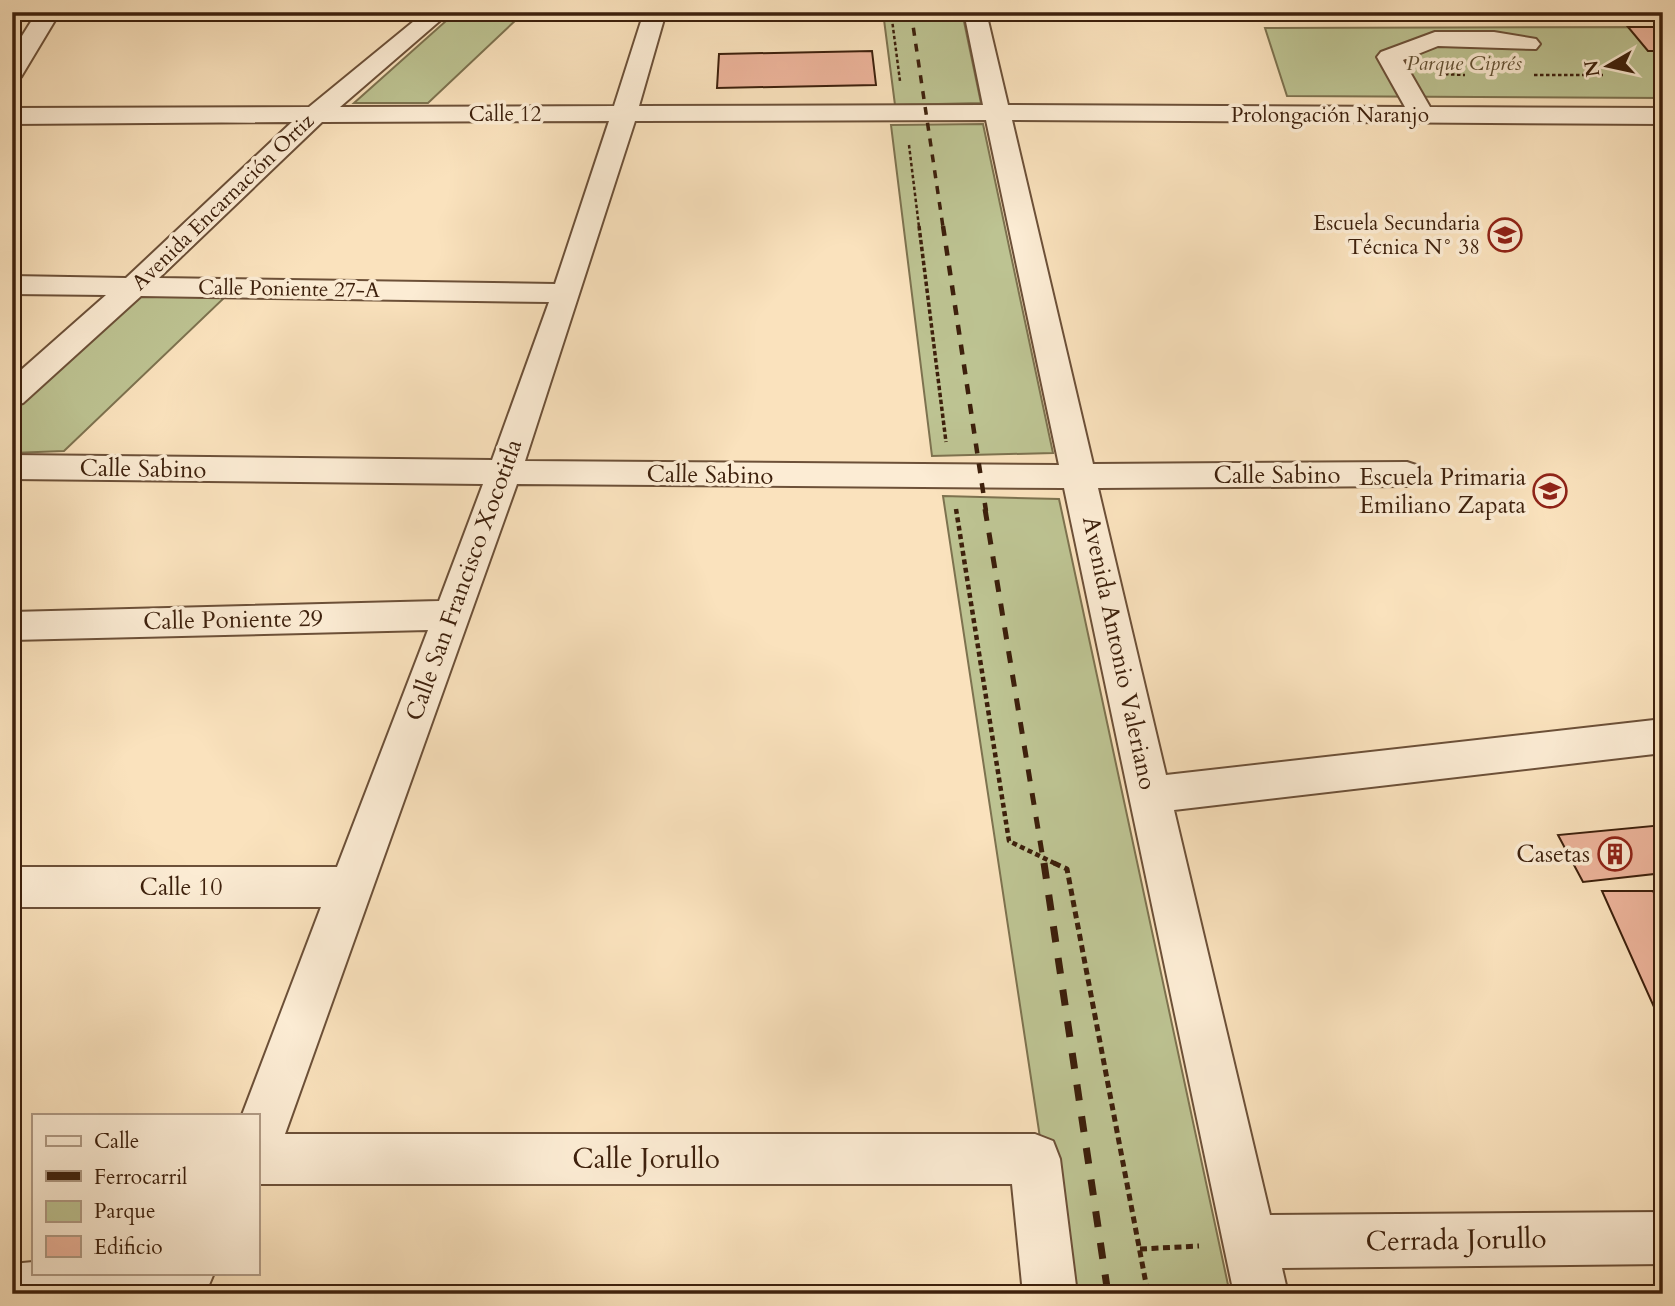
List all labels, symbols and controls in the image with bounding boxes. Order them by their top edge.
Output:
north arrow [1574,32,1644,102]
park label: Parque Ciprés [1406,49,1522,78]
text: N [1578,58,1606,79]
street label: Calle 12 [469,100,541,129]
street label: Prolongación Naranjo [1231,101,1429,130]
street label: Avenida Encarnación Ortiz [125,107,321,297]
place label: Escuela Secundaria Técnica N° 38 [1313,209,1480,262]
school or university icon: Escuela Secundaria Técnica N° 38 [1486,216,1524,254]
street label: Calle Poniente 27-A [198,273,380,305]
street label: Calle San Francisco Xocotitla [398,434,531,725]
street label: Calle Sabino [79,451,207,487]
street label: Calle Sabino [646,457,774,493]
street label: Calle Sabino [1214,459,1340,492]
place label: Escuela Primaria Emiliano Zapata [1359,461,1527,522]
school or university icon: Escuela Primaria Emiliano Zapata [1531,472,1569,510]
street label: Avenida Antonio Valeriano [1074,513,1164,793]
street label: Calle Poniente 29 [143,602,323,638]
building icon: Casetas [1596,835,1634,873]
place label: Casetas [1516,838,1590,871]
street label: Calle 10 [140,871,222,904]
legend [32,1114,259,1274]
text: Calle [94,1127,139,1156]
street label: Calle Jorullo [572,1140,720,1178]
text: Ferrocarril [94,1163,187,1192]
text: Parque [94,1197,155,1226]
street label: Cerrada Jorullo [1365,1219,1547,1261]
text: Edificio [94,1233,163,1262]

